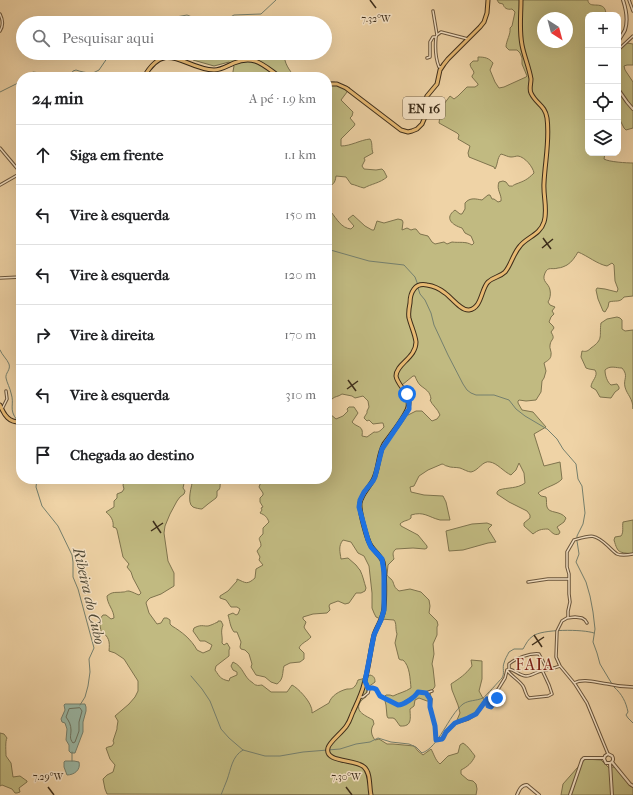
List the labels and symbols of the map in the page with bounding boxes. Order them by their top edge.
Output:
north arrow [537,12,573,48]
text: 7.32°W [361,13,392,25]
road number: EN 16 [403,97,445,119]
route start [398,385,416,403]
water label: Ribeira do Cubo [69,545,109,646]
district label: FAIA [515,655,555,674]
route end [488,689,506,707]
text: 7.29°W [33,771,64,783]
text: 7.30°W [331,771,362,783]

